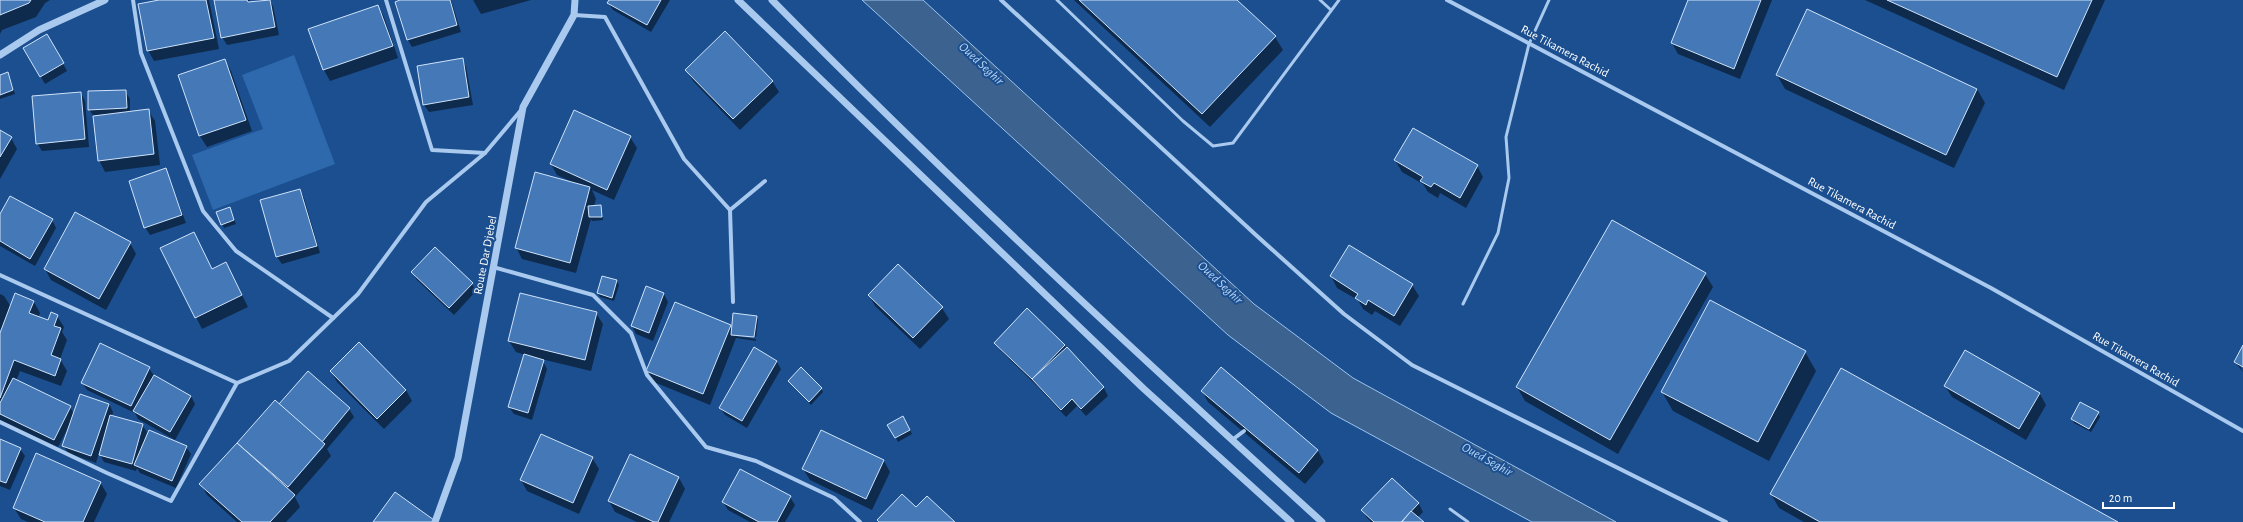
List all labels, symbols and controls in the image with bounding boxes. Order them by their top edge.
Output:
street label: Rue Tikamera Rachid [1519,23,1611,79]
water label: Oued Seghir [956,40,1006,88]
street label: Rue Tikamera Rachid [1806,175,1898,231]
street label: Route Dar Djebel [471,215,499,296]
water label: Oued Seghir [1195,259,1245,307]
street label: Rue Tikamera Rachid [2091,329,2181,389]
water label: Oued Seghir [1459,441,1515,480]
scale bar [2103,484,2174,510]
text: 20 m [2109,492,2132,504]

